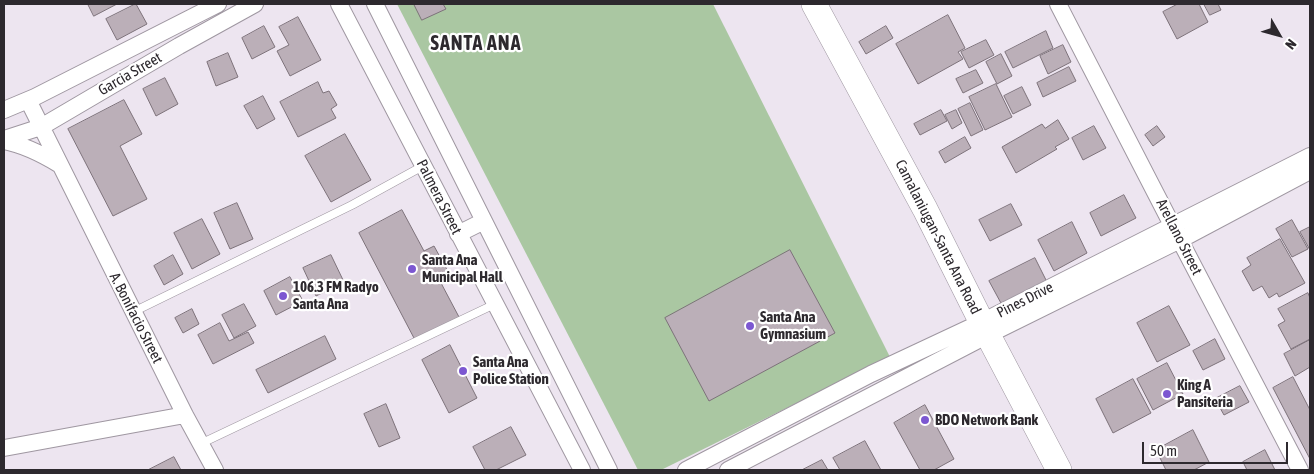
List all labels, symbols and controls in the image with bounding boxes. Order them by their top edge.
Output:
north arrow [1254,10,1304,60]
district label: SANTA ANA [429,32,523,56]
text: N [1282,36,1300,52]
street label: Garcia Street [95,49,165,99]
street label: Palmera Street [412,157,466,237]
street label: Camalaniugan-Santa Ana Road [891,157,985,317]
street label: Arellano Street [1152,196,1206,278]
place label: Santa Ana Municipal Hall [422,251,503,286]
marker: Santa Ana Municipal Hall [406,263,418,275]
street label: A. Bonifacio Street [105,270,167,366]
place label: 106.3 FM Radyo Santa Ana [293,278,379,313]
street label: Pines Drive [994,278,1056,322]
marker: 106.3 FM Radyo Santa Ana [277,290,289,302]
place label: Santa Ana Gymnasium [760,308,826,343]
marker: Santa Ana Gymnasium [744,320,756,332]
place label: Santa Ana Police Station [473,353,549,388]
marker: Santa Ana Police Station [457,365,469,377]
place label: King A Pansiteria [1177,376,1233,411]
marker: King A Pansiteria [1161,388,1173,400]
place label: BDO Network Bank [935,411,1038,429]
marker: BDO Network Bank [919,414,931,426]
scale bar [1144,432,1290,464]
text: 50 m [1150,442,1177,459]

